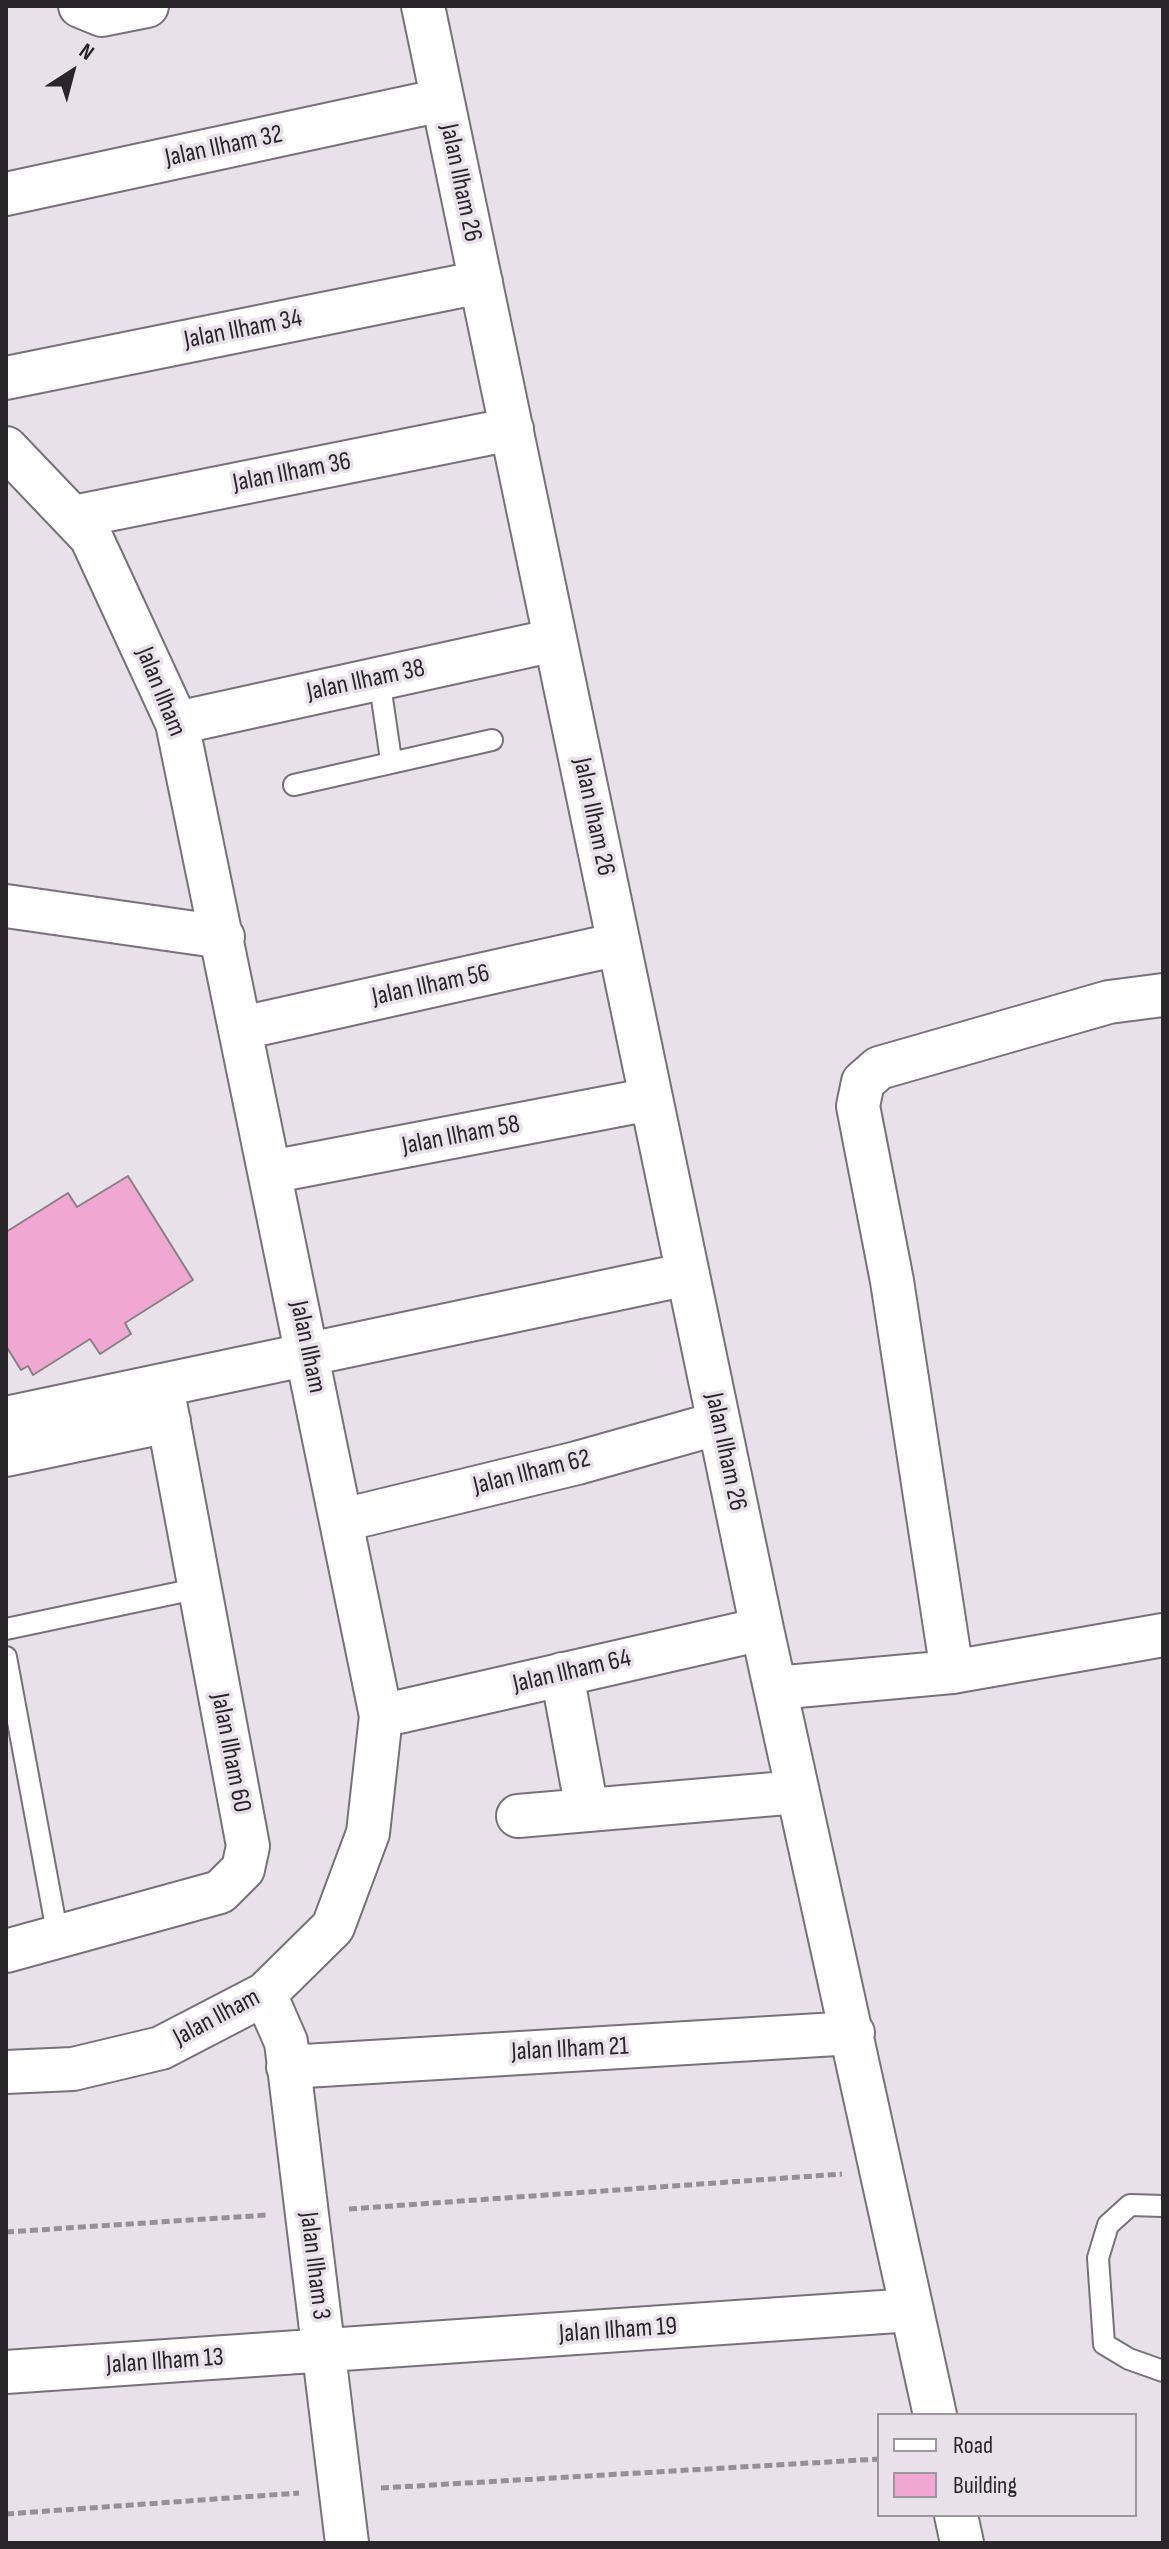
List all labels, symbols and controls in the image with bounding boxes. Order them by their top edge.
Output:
north arrow [32,32,112,112]
text: N [74,38,99,67]
street label: Jalan Ilham 32 [162,119,286,175]
street label: Jalan Ilham 26 [432,121,488,245]
street label: Jalan Ilham 34 [181,303,305,357]
street label: Jalan Ilham 36 [230,446,354,500]
street label: Jalan Ilham [128,643,192,741]
street label: Jalan Ilham 38 [304,653,428,709]
street label: Jalan Ilham 26 [565,755,621,879]
street label: Jalan Ilham 56 [369,958,493,1014]
street label: Jalan Ilham 58 [399,1109,523,1163]
street label: Jalan Ilham [282,1298,332,1396]
street label: Jalan Ilham 26 [697,1390,753,1514]
street label: Jalan Ilham 62 [470,1443,594,1503]
street label: Jalan Ilham 64 [510,1643,634,1701]
street label: Jalan Ilham 60 [203,1691,257,1815]
street label: Jalan Ilham [168,1982,266,2054]
street label: Jalan Ilham 21 [511,2031,629,2069]
street label: Jalan Ilham 3 [292,2210,336,2322]
street label: Jalan Ilham 19 [558,2311,678,2351]
street label: Jalan Ilham 13 [105,2342,225,2382]
legend [877,2413,1137,2517]
text: Road [953,2431,993,2460]
text: Building [953,2471,1017,2500]

